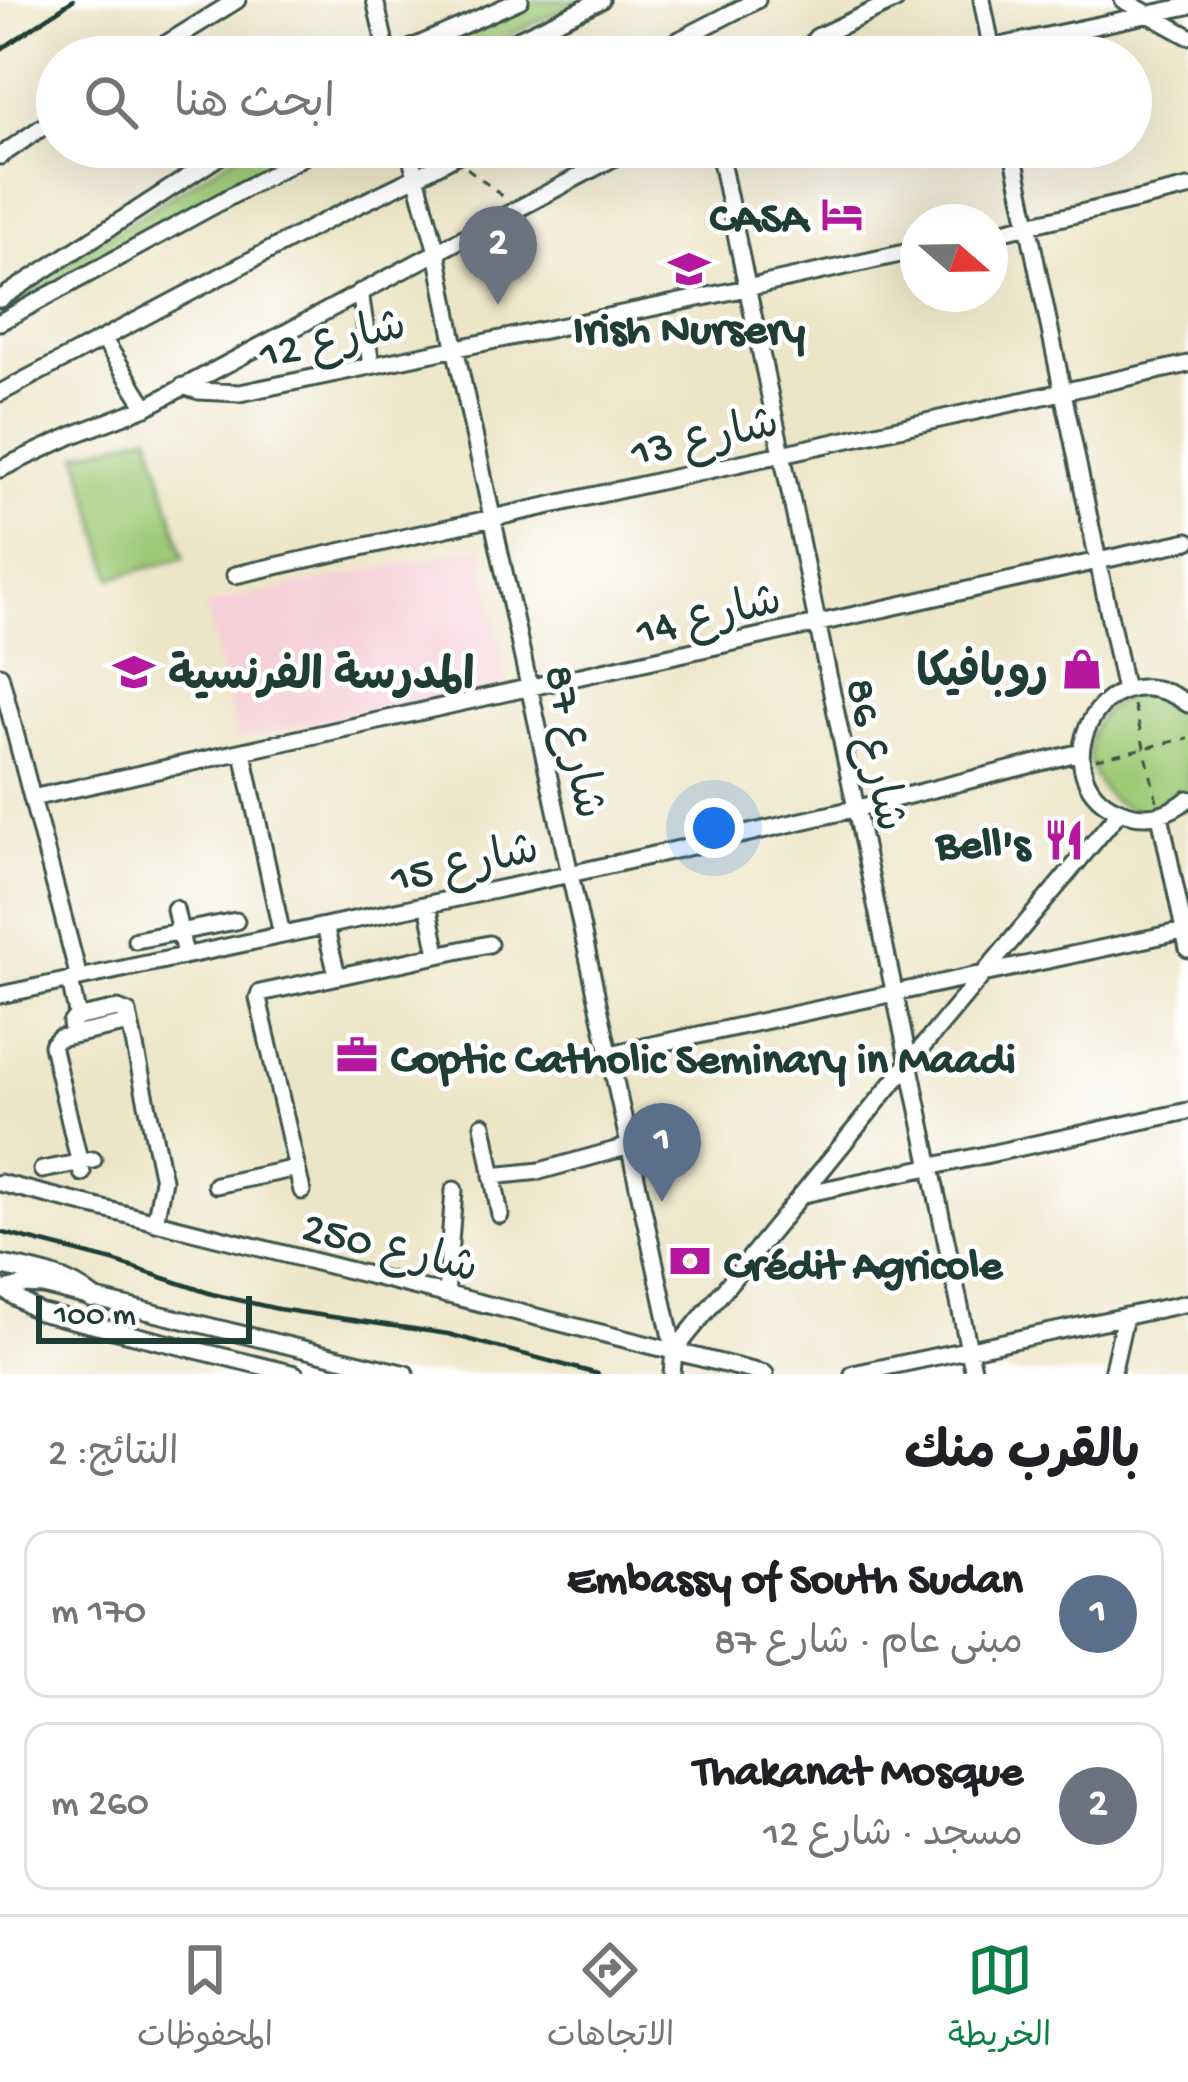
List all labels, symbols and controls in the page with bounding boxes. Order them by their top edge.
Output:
search box [36,36,1152,168]
icon: search [78,69,144,135]
text: ابحث هنا [174,80,335,133]
hotel icon: CASA [819,191,865,237]
place label: CASA [710,195,811,248]
north arrow [900,204,1008,312]
pin: 2 [459,206,537,305]
school or university icon: Irish Nursery [666,246,712,292]
street label: شارع 12 [255,302,412,385]
place label: Irish Nursery [573,306,806,359]
street label: شارع 13 [626,400,784,483]
street label: شارع 14 [631,577,788,662]
place label: روبافيكا [916,646,1048,703]
shop icon: روبافيكا [1059,646,1105,692]
school or university icon: المدرسة الفرنسية [111,649,157,695]
place label: المدرسة الفرنسية [168,651,475,706]
street label: شارع 87 [529,661,613,824]
street label: شارع 86 [830,674,914,837]
your location [684,798,744,858]
restaurant icon: Bell's [1041,817,1087,863]
place label: Bell's [934,821,1032,874]
street label: شارع 15 [386,826,544,909]
office icon: Coptic Catholic Seminary in Maadi [334,1032,380,1078]
place label: Coptic Catholic Seminary in Maadi [391,1036,1016,1089]
pin: 1 [623,1103,701,1202]
street label: شارع 250 [296,1204,483,1299]
bank icon: Crédit Agricole [667,1238,713,1284]
place label: Crédit Agricole [724,1242,1004,1295]
scale bar [36,1290,252,1343]
text: 100 m [54,1298,136,1336]
text: بالقرب منك [904,1427,1140,1487]
text: النتائج: 2 [48,1433,179,1479]
text: Embassy of South Sudan [567,1556,1023,1609]
text: 170 m [51,1591,146,1637]
text: 1 [1090,1591,1106,1637]
text: مبنى عام · شارع 87 [714,1622,1023,1668]
text: Thakanat Mosque [694,1748,1023,1801]
text: 260 m [51,1783,149,1829]
text: 2 [1088,1783,1108,1829]
text: مسجد · شارع 12 [764,1814,1023,1860]
tab: المحفوظات [137,1937,273,2063]
tab: الاتجاهات [547,1937,674,2063]
tab: الخريطة [948,1937,1051,2063]

